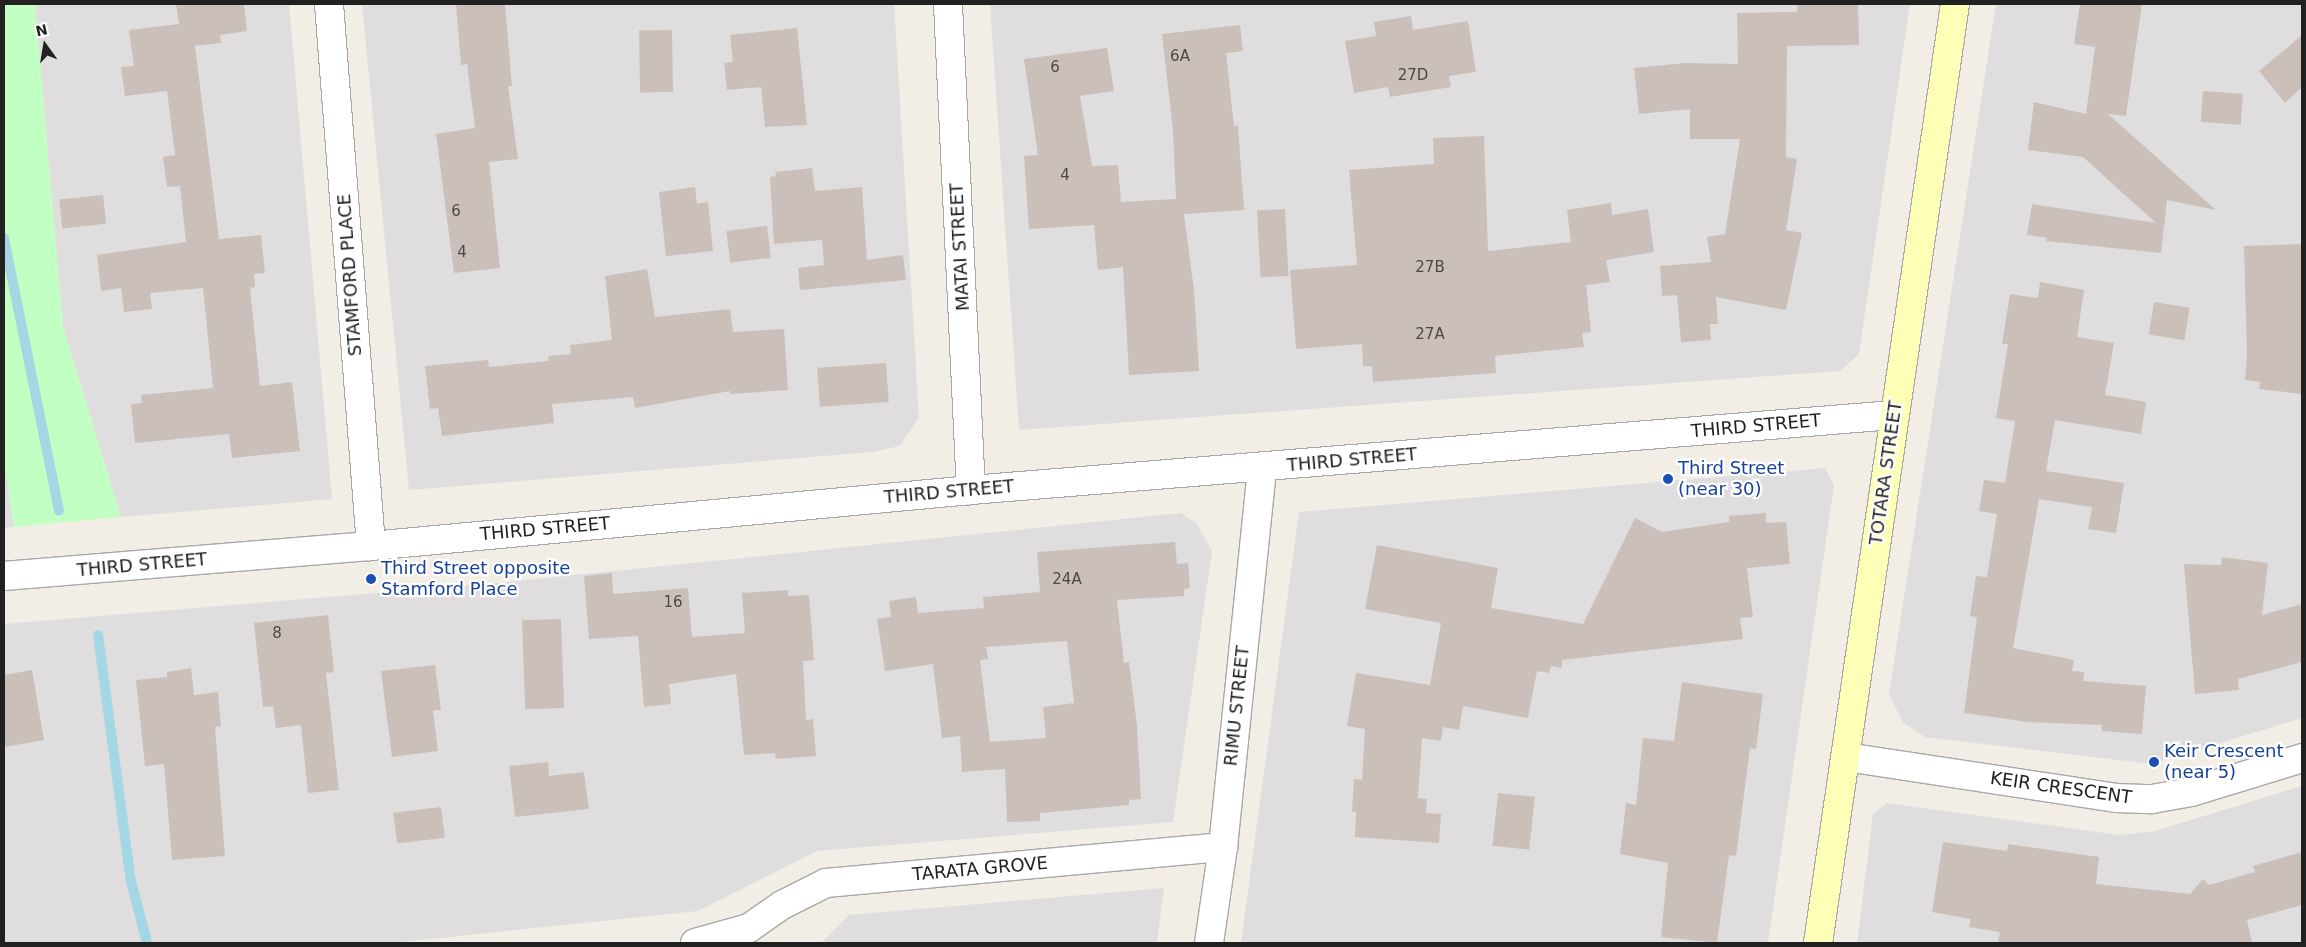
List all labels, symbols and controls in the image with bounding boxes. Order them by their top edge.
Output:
north arrow [20,20,70,70]
text: N [34,21,49,39]
house number: 6A [1170,48,1190,66]
house number: 6 [1050,59,1060,77]
house number: 27D [1398,67,1428,85]
house number: 4 [1060,167,1070,185]
street label: MATAI STREET [946,182,974,312]
street label: STAMFORD PLACE [334,193,366,357]
house number: 6 [451,203,461,221]
house number: 4 [457,244,467,262]
house number: 27B [1415,259,1445,277]
house number: 27A [1415,326,1445,344]
street label: TOTARA STREET [1865,399,1907,547]
street label: THIRD STREET [1690,410,1822,442]
street label: THIRD STREET [1286,444,1418,476]
place label: Third Street (near 30) [1678,458,1784,500]
marker: Third Street (near 30) [1662,473,1674,485]
street label: THIRD STREET [883,476,1015,508]
street label: THIRD STREET [479,513,611,545]
street label: THIRD STREET [76,549,208,581]
place label: Third Street opposite Stamford Place [381,558,570,600]
house number: 24A [1052,571,1082,589]
marker: Third Street opposite Stamford Place [365,573,377,585]
house number: 16 [663,594,683,612]
house number: 8 [272,625,282,643]
street label: RIMU STREET [1220,645,1254,767]
place label: Keir Crescent (near 5) [2164,741,2284,784]
marker: Keir Crescent (near 5) [2148,756,2160,768]
street label: KEIR CRESCENT [1989,767,2133,809]
street label: TARATA GROVE [911,852,1049,886]

